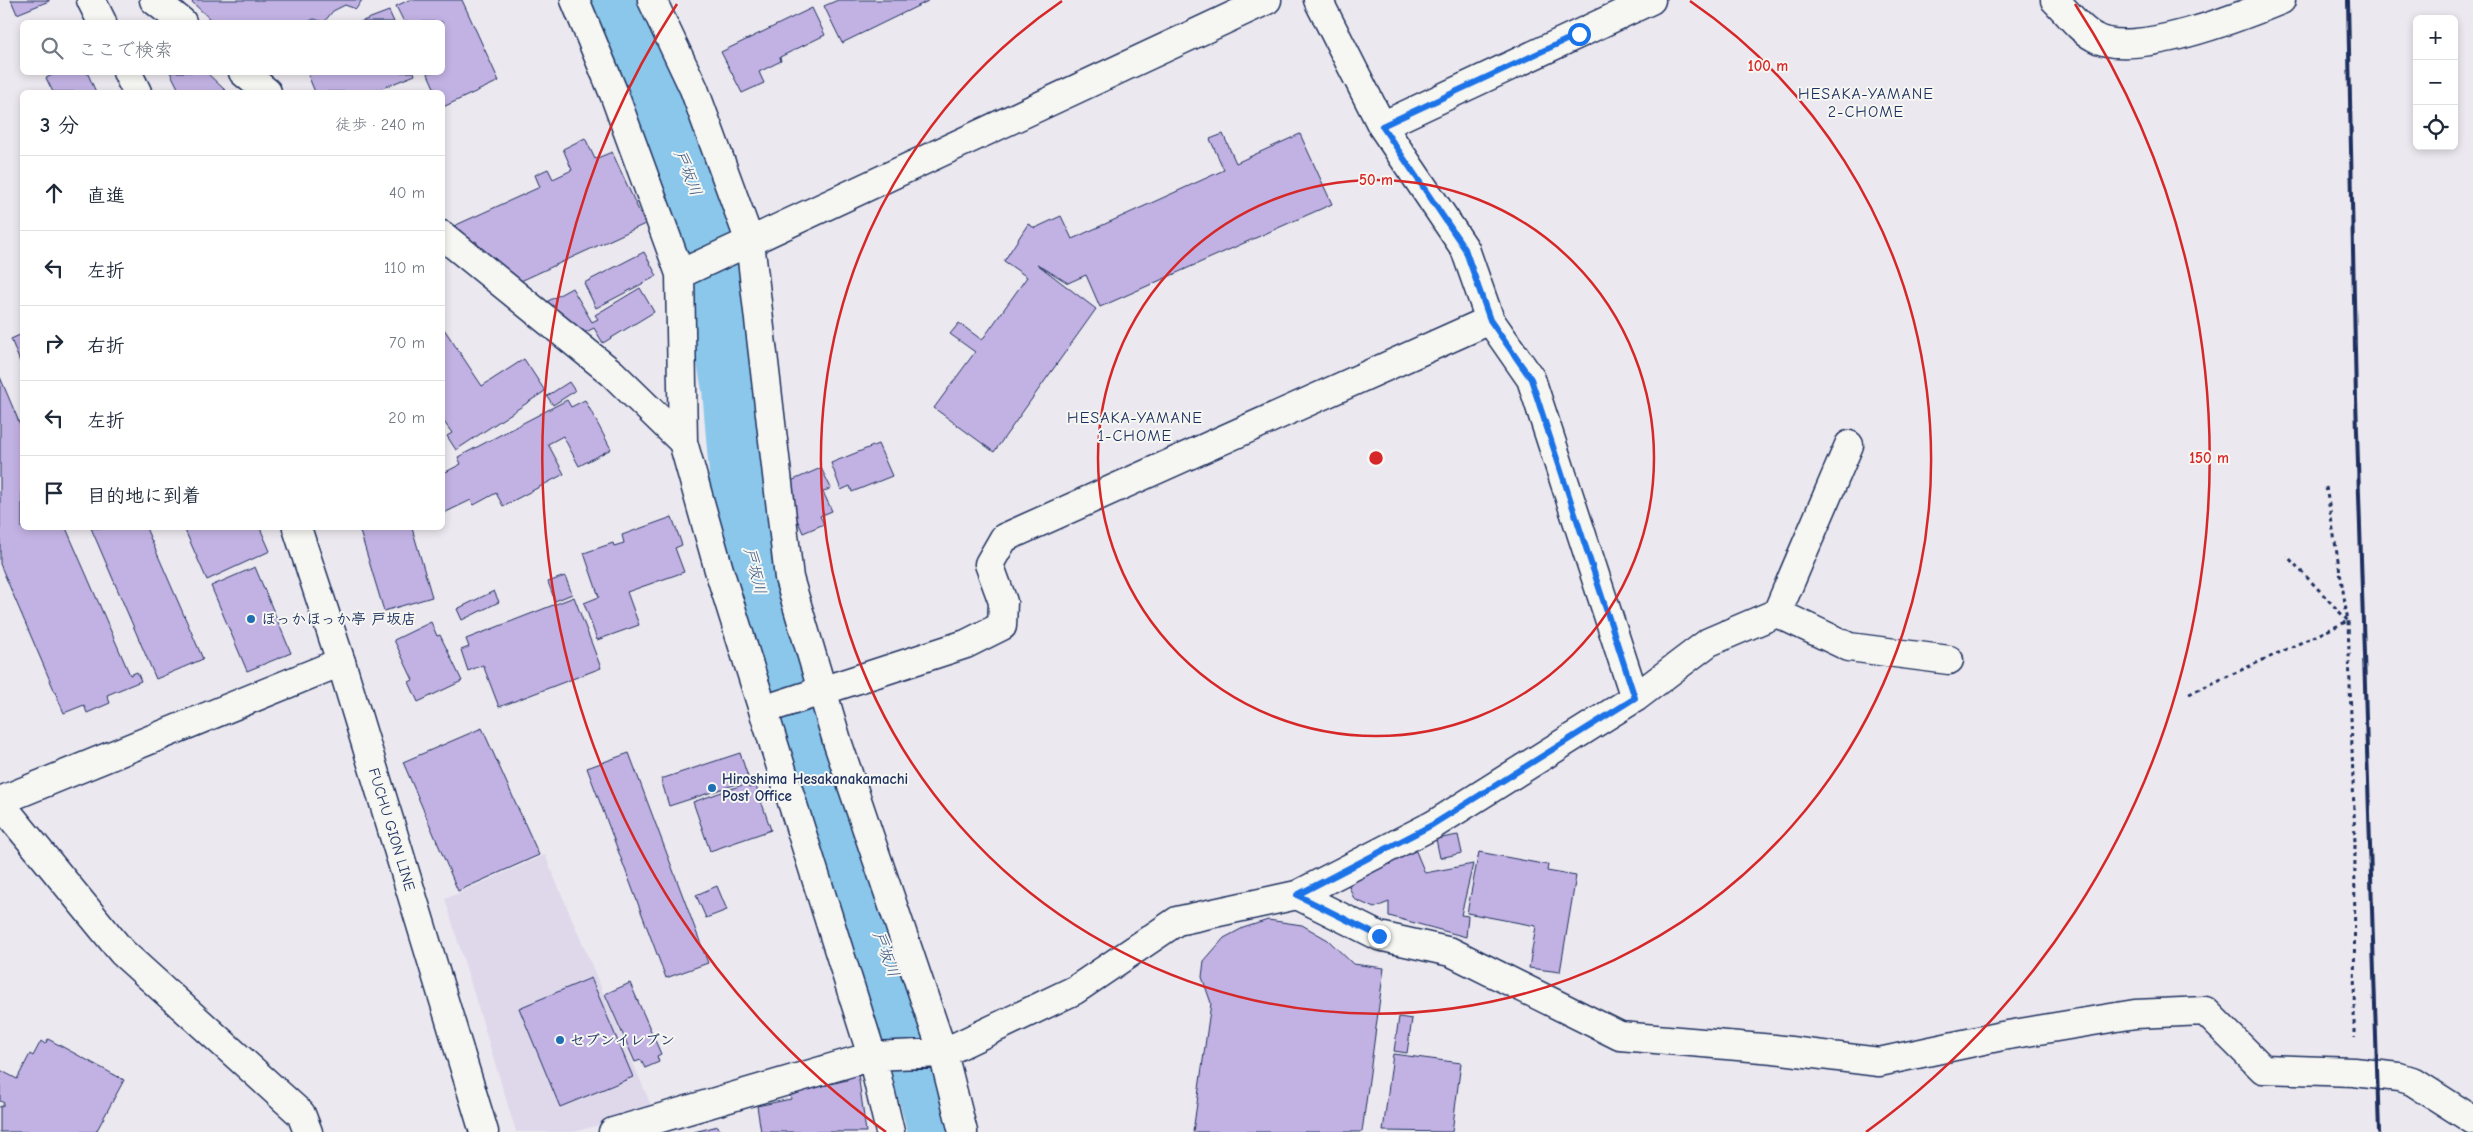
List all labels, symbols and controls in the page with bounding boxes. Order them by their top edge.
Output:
map controls [2413,15,2458,150]
button: + [2413,15,2458,60]
search box [20,20,445,75]
route start [1568,23,1591,46]
icon: search [38,34,66,62]
text: ここで検索 [78,39,173,61]
text: 100 m [1748,57,1788,75]
button: − [2413,60,2458,105]
district label: HESAKA-YAMANE 2-CHOME [1798,85,1934,121]
button: locate [2413,105,2458,150]
text: 3 分 [40,113,79,137]
text: 徒歩 · 240 m [335,116,425,134]
water label: 戸坂川 [671,147,705,199]
text: 50 m [1359,171,1393,189]
icon: ahead [40,179,68,207]
text: 40 m [389,184,425,202]
text: 直進 [87,185,125,207]
icon: left [40,254,68,282]
text: 110 m [384,259,425,277]
text: 左折 [87,260,125,282]
icon: right [40,329,68,357]
text: 70 m [389,334,425,352]
text: 右折 [87,335,125,357]
icon: left [40,404,68,432]
text: 20 m [388,409,425,427]
district label: HESAKA-YAMANE 1-CHOME [1067,409,1203,445]
text: 左折 [87,410,125,432]
centre of rings [1367,449,1385,467]
text: 150 m [2189,449,2229,467]
icon: arrive [40,479,68,507]
text: 目的地に到着 [87,485,201,507]
water label: 戸坂川 [740,546,770,596]
place label: ほっかほっか亭 戸坂店 [261,610,416,628]
marker: ほっかほっか亭 戸坂店 [245,613,257,625]
street label: FUCHU GION LINE [365,766,419,893]
place label: Hiroshima Hesakanakamachi Post Office [722,770,908,805]
marker: Hiroshima Hesakanakamachi Post Office [706,782,718,794]
route end [1368,925,1391,948]
water label: 戸坂川 [869,928,903,980]
place label: セブンイレブン [570,1031,675,1049]
marker: セブンイレブン [554,1034,566,1046]

